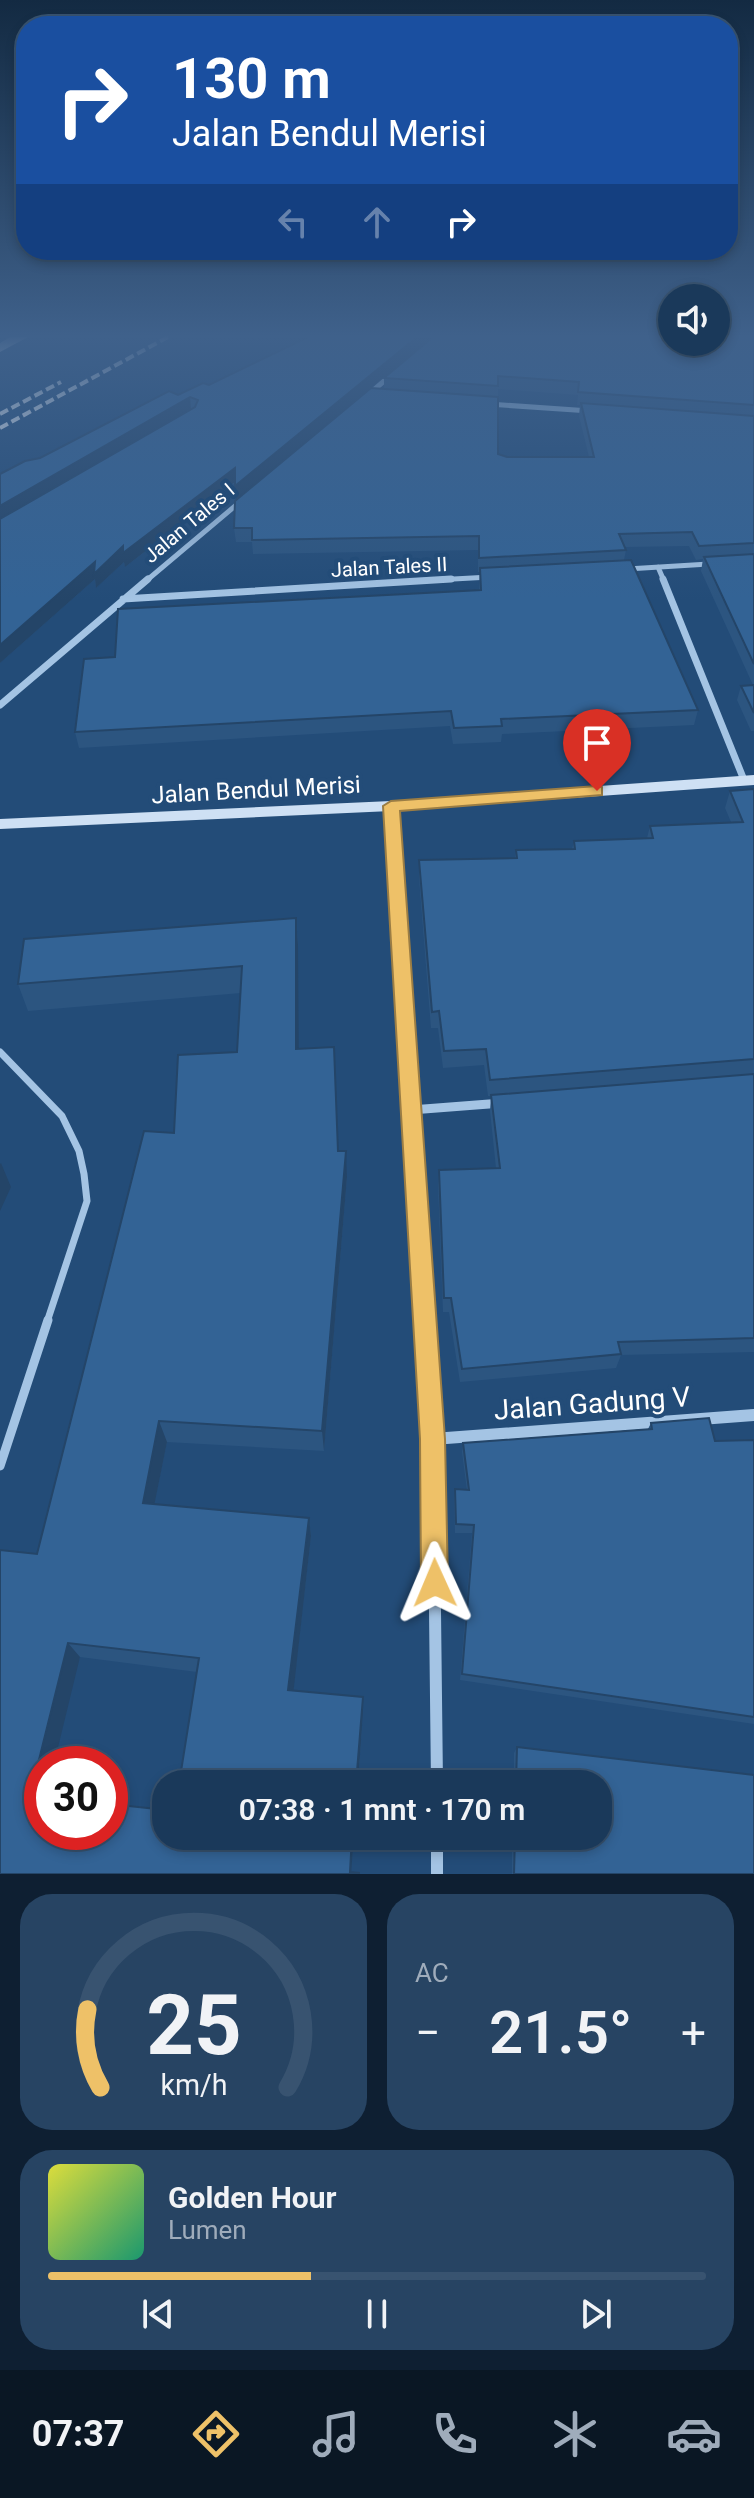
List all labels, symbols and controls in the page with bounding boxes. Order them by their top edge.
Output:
text: 130 m [172,46,331,112]
icon: right [40,48,144,152]
text: Jalan Bendul Merisi [172,113,487,155]
icon: left [271,200,315,244]
icon: ahead [355,200,399,244]
icon: right [439,200,483,244]
map controls [658,284,730,356]
button: sound [658,284,730,356]
street label: Jalan Tales I [139,478,239,568]
street label: Jalan Tales II [330,552,448,582]
pin [563,709,631,791]
icon: arrive [575,721,619,765]
street label: Jalan Bendul Merisi [151,771,361,809]
street label: Jalan Gadung V [493,1380,691,1427]
position arrow [393,1541,477,1625]
speed limit sign: 30 [24,1746,128,1850]
text: 07:38 · 1 mnt · 170 m [239,1792,525,1827]
text: AC [415,1958,449,1988]
text: 25 [146,1977,241,2074]
text: 21.5° [489,1997,632,2068]
text: − [415,2007,440,2059]
text: + [681,2007,706,2059]
text: km/h [160,2068,227,2102]
text: Golden Hour [168,2180,337,2215]
text: Lumen [168,2215,247,2245]
icon: previous [136,2292,180,2336]
icon: pause [355,2292,399,2336]
icon: next [574,2292,618,2336]
icon: directions [188,2406,244,2462]
icon: music [308,2406,364,2462]
icon: phone [427,2406,483,2462]
icon: climate [547,2406,603,2462]
icon: car [666,2406,722,2462]
text: 07:37 [32,2413,125,2455]

